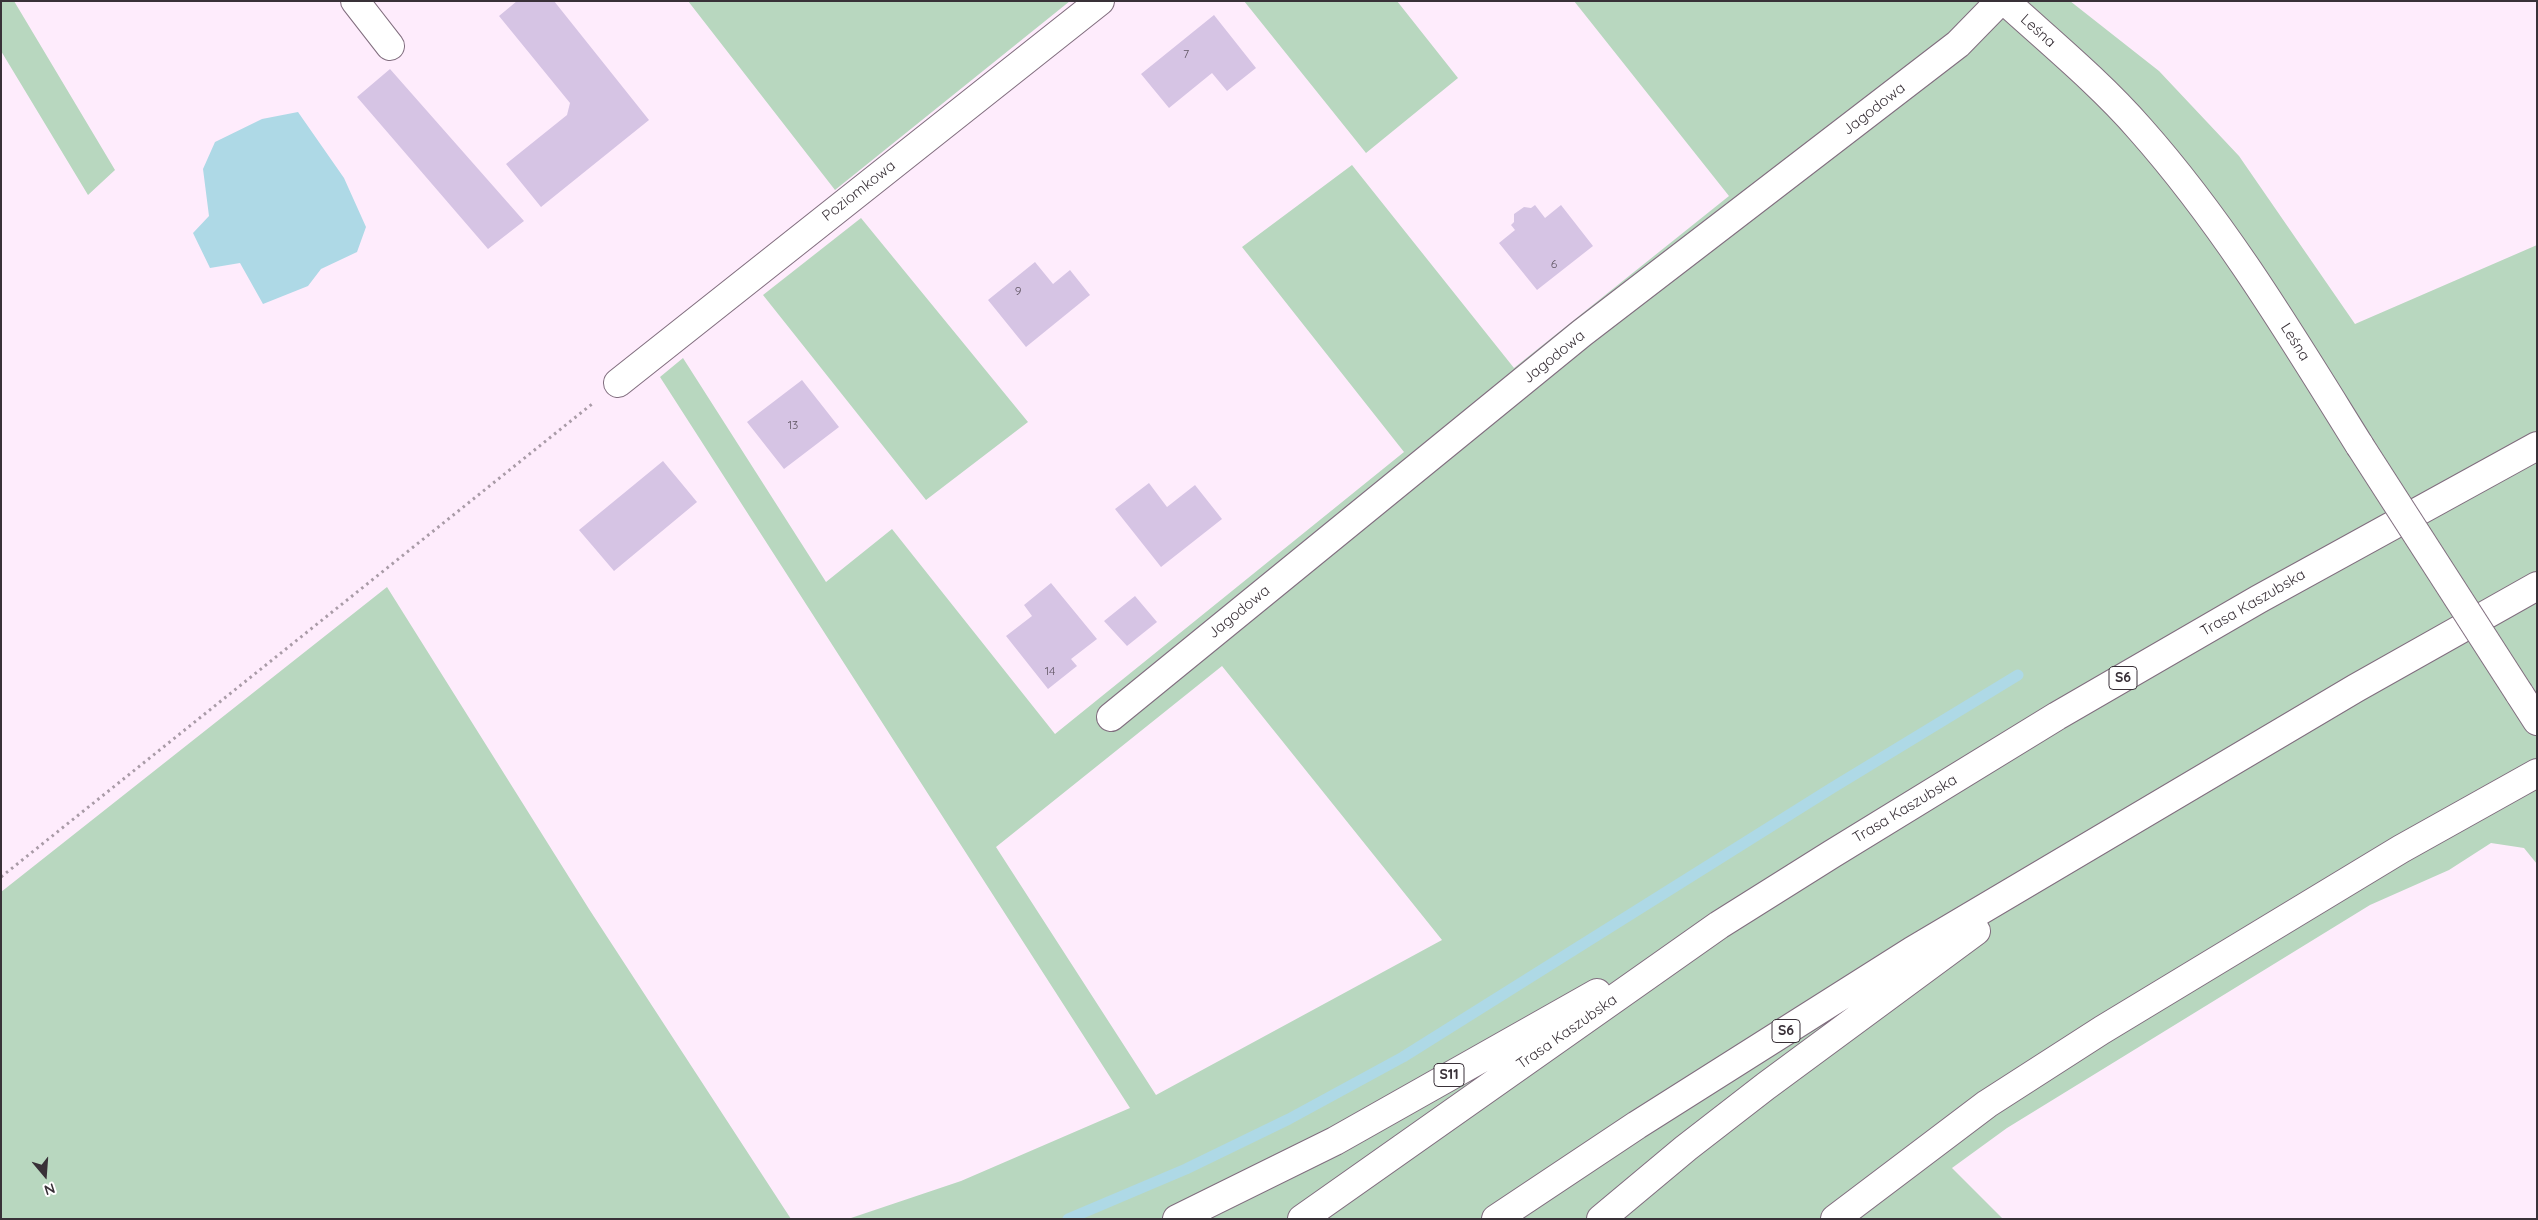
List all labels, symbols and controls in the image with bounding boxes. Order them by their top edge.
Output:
street label: Leśna [2017,11,2059,51]
house number: 7 [1183,47,1189,61]
street label: Jagodowa [1839,79,1909,139]
street label: Poziomkowa [819,157,899,225]
house number: 6 [1551,257,1557,271]
house number: 9 [1015,284,1021,298]
street label: Leśna [2276,320,2314,364]
street label: Jagodowa [1519,327,1589,387]
house number: 13 [788,418,798,432]
street label: Trasa Kaszubska [2197,566,2309,640]
street label: Jagodowa [1204,582,1274,642]
house number: 14 [1045,664,1055,678]
road number: S6 [2109,666,2137,690]
street label: Trasa Kaszubska [1850,771,1960,847]
street label: Trasa Kaszubska [1513,991,1621,1073]
road number: S6 [1772,1019,1800,1042]
road number: S11 [1434,1064,1464,1086]
north arrow [20,1150,70,1200]
text: N [42,1179,57,1199]

